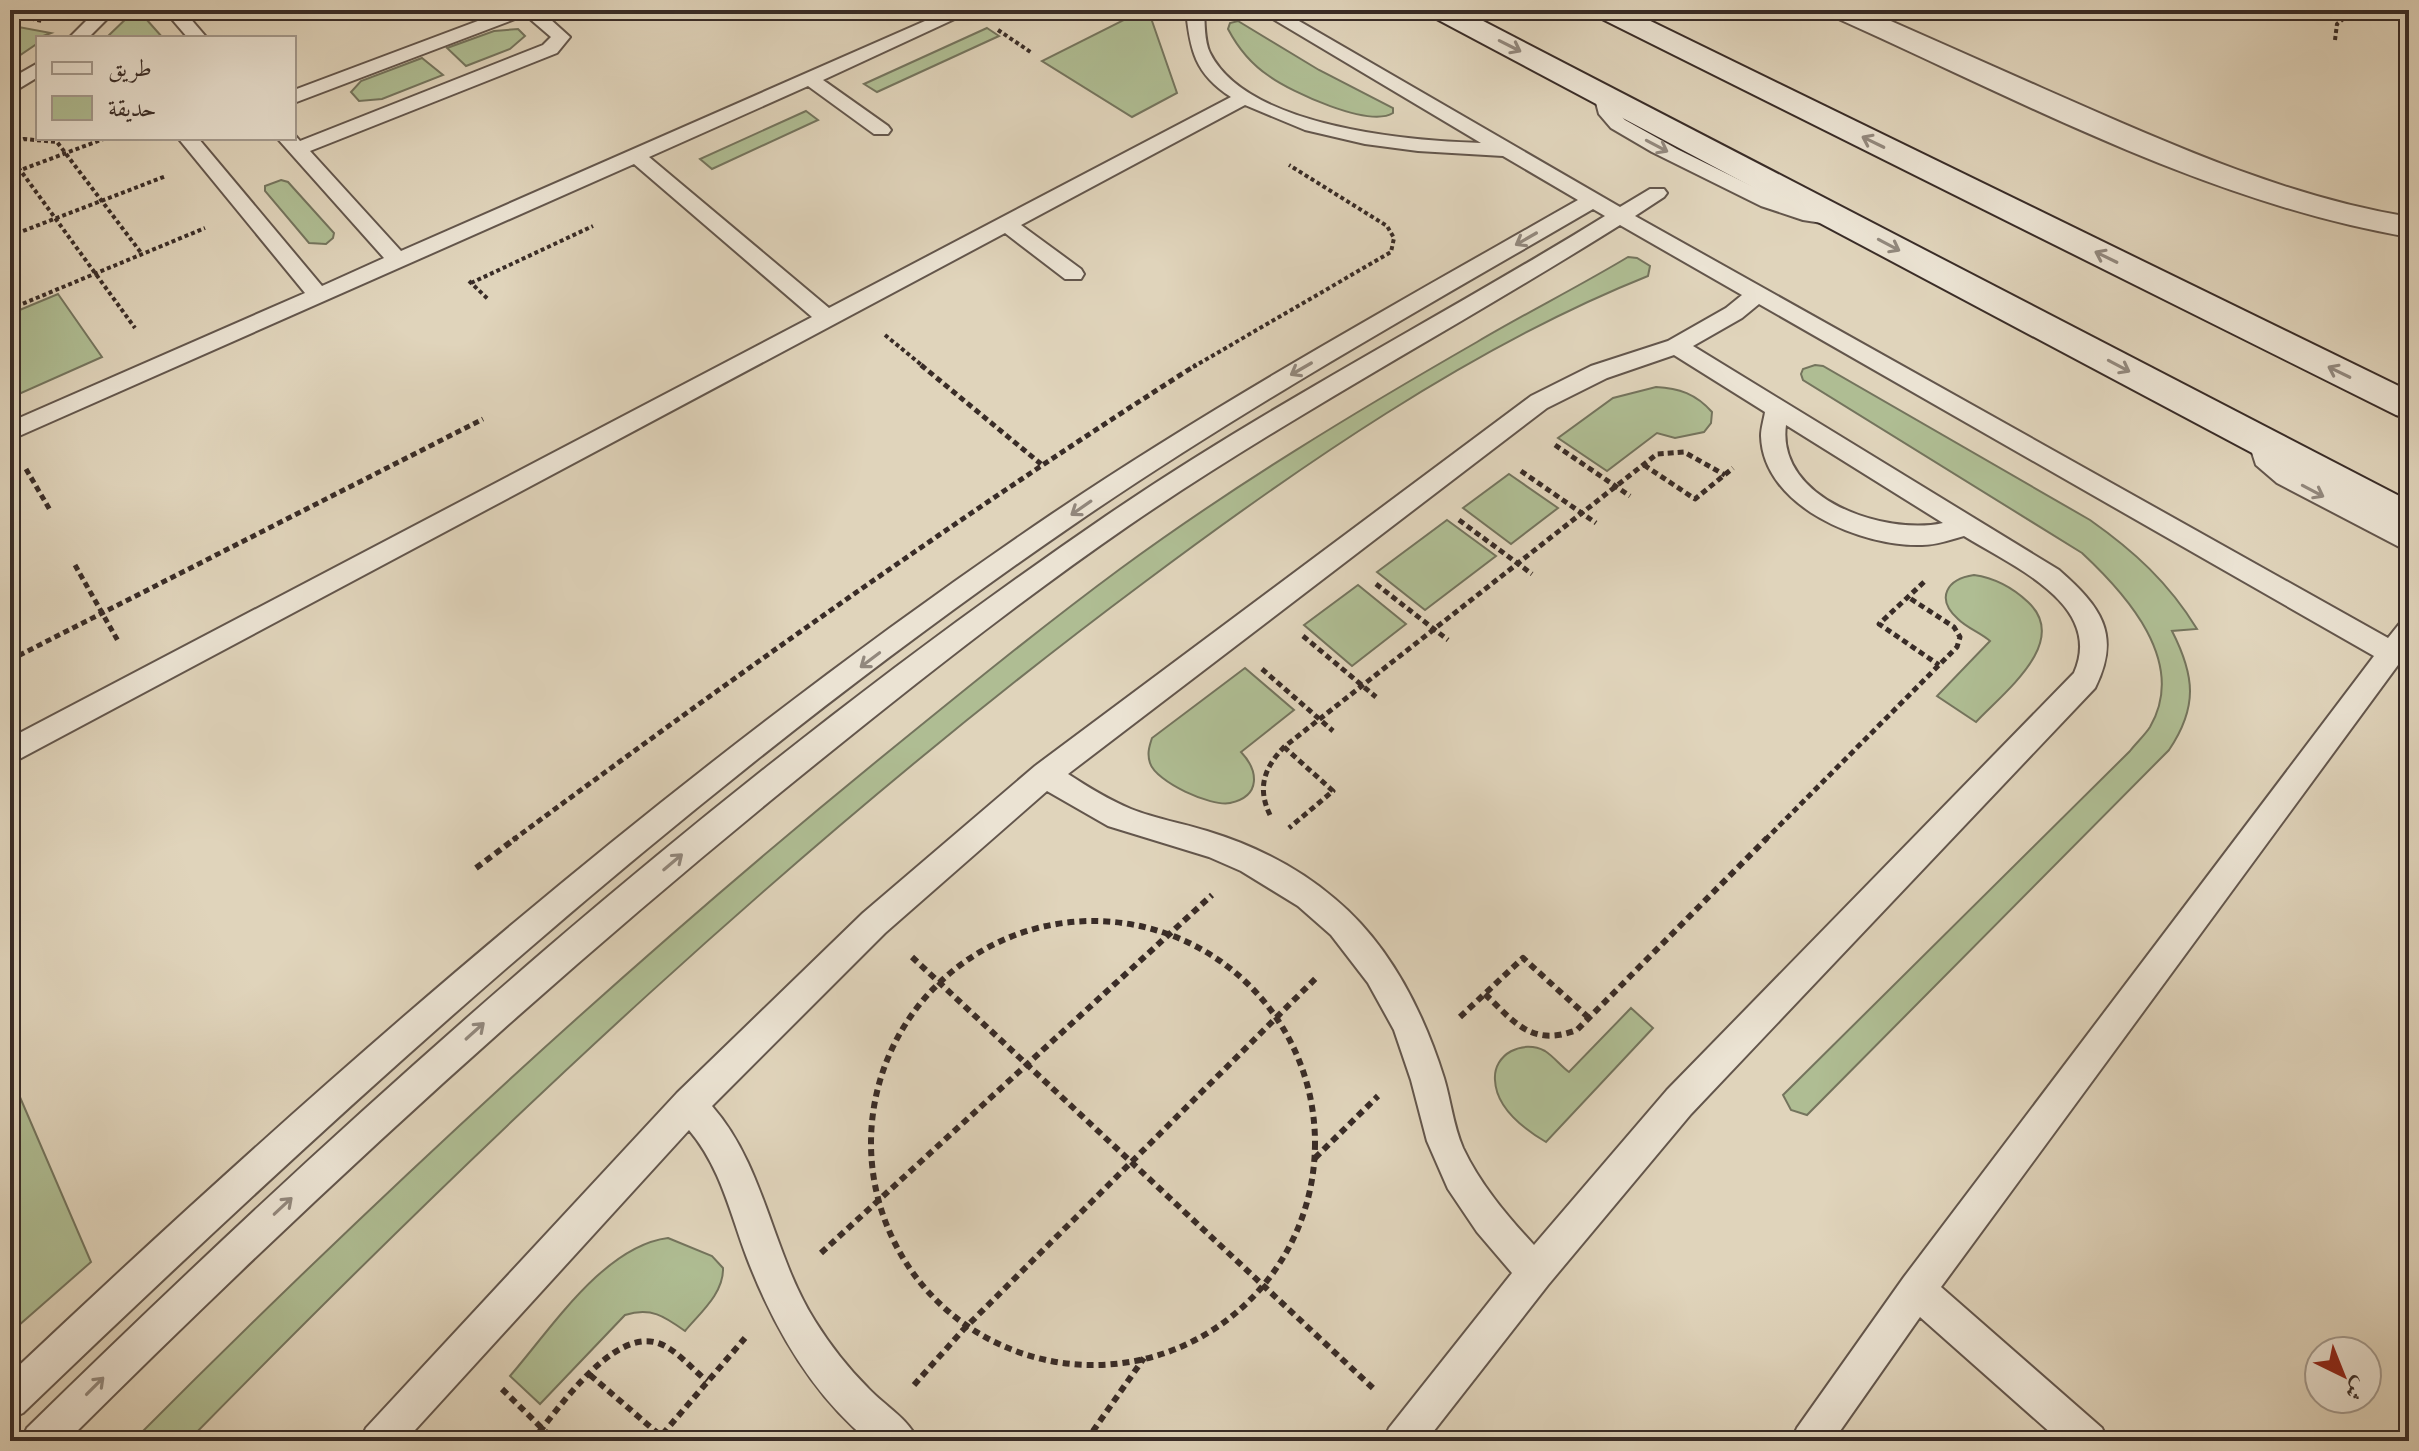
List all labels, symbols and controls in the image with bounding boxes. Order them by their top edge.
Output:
legend [36,36,296,140]
one-way arrow [1497,38,1521,54]
text: طريق [108,58,152,83]
text: حديقة [108,98,157,123]
one-way arrow [1861,133,1885,149]
one-way arrow [1644,138,1668,154]
one-way arrow [1515,231,1538,247]
one-way arrow [1876,237,1900,253]
one-way arrow [2094,248,2118,264]
one-way arrow [2107,358,2130,374]
one-way arrow [1290,361,1313,377]
one-way arrow [2328,363,2351,378]
one-way arrow [2301,484,2325,500]
one-way arrow [1070,500,1092,516]
one-way arrow [860,651,881,668]
one-way arrow [662,853,682,871]
one-way arrow [465,1021,485,1040]
one-way arrow [273,1197,292,1216]
north arrow [2303,1335,2383,1415]
text: ش [2340,1373,2371,1404]
one-way arrow [85,1377,104,1396]

